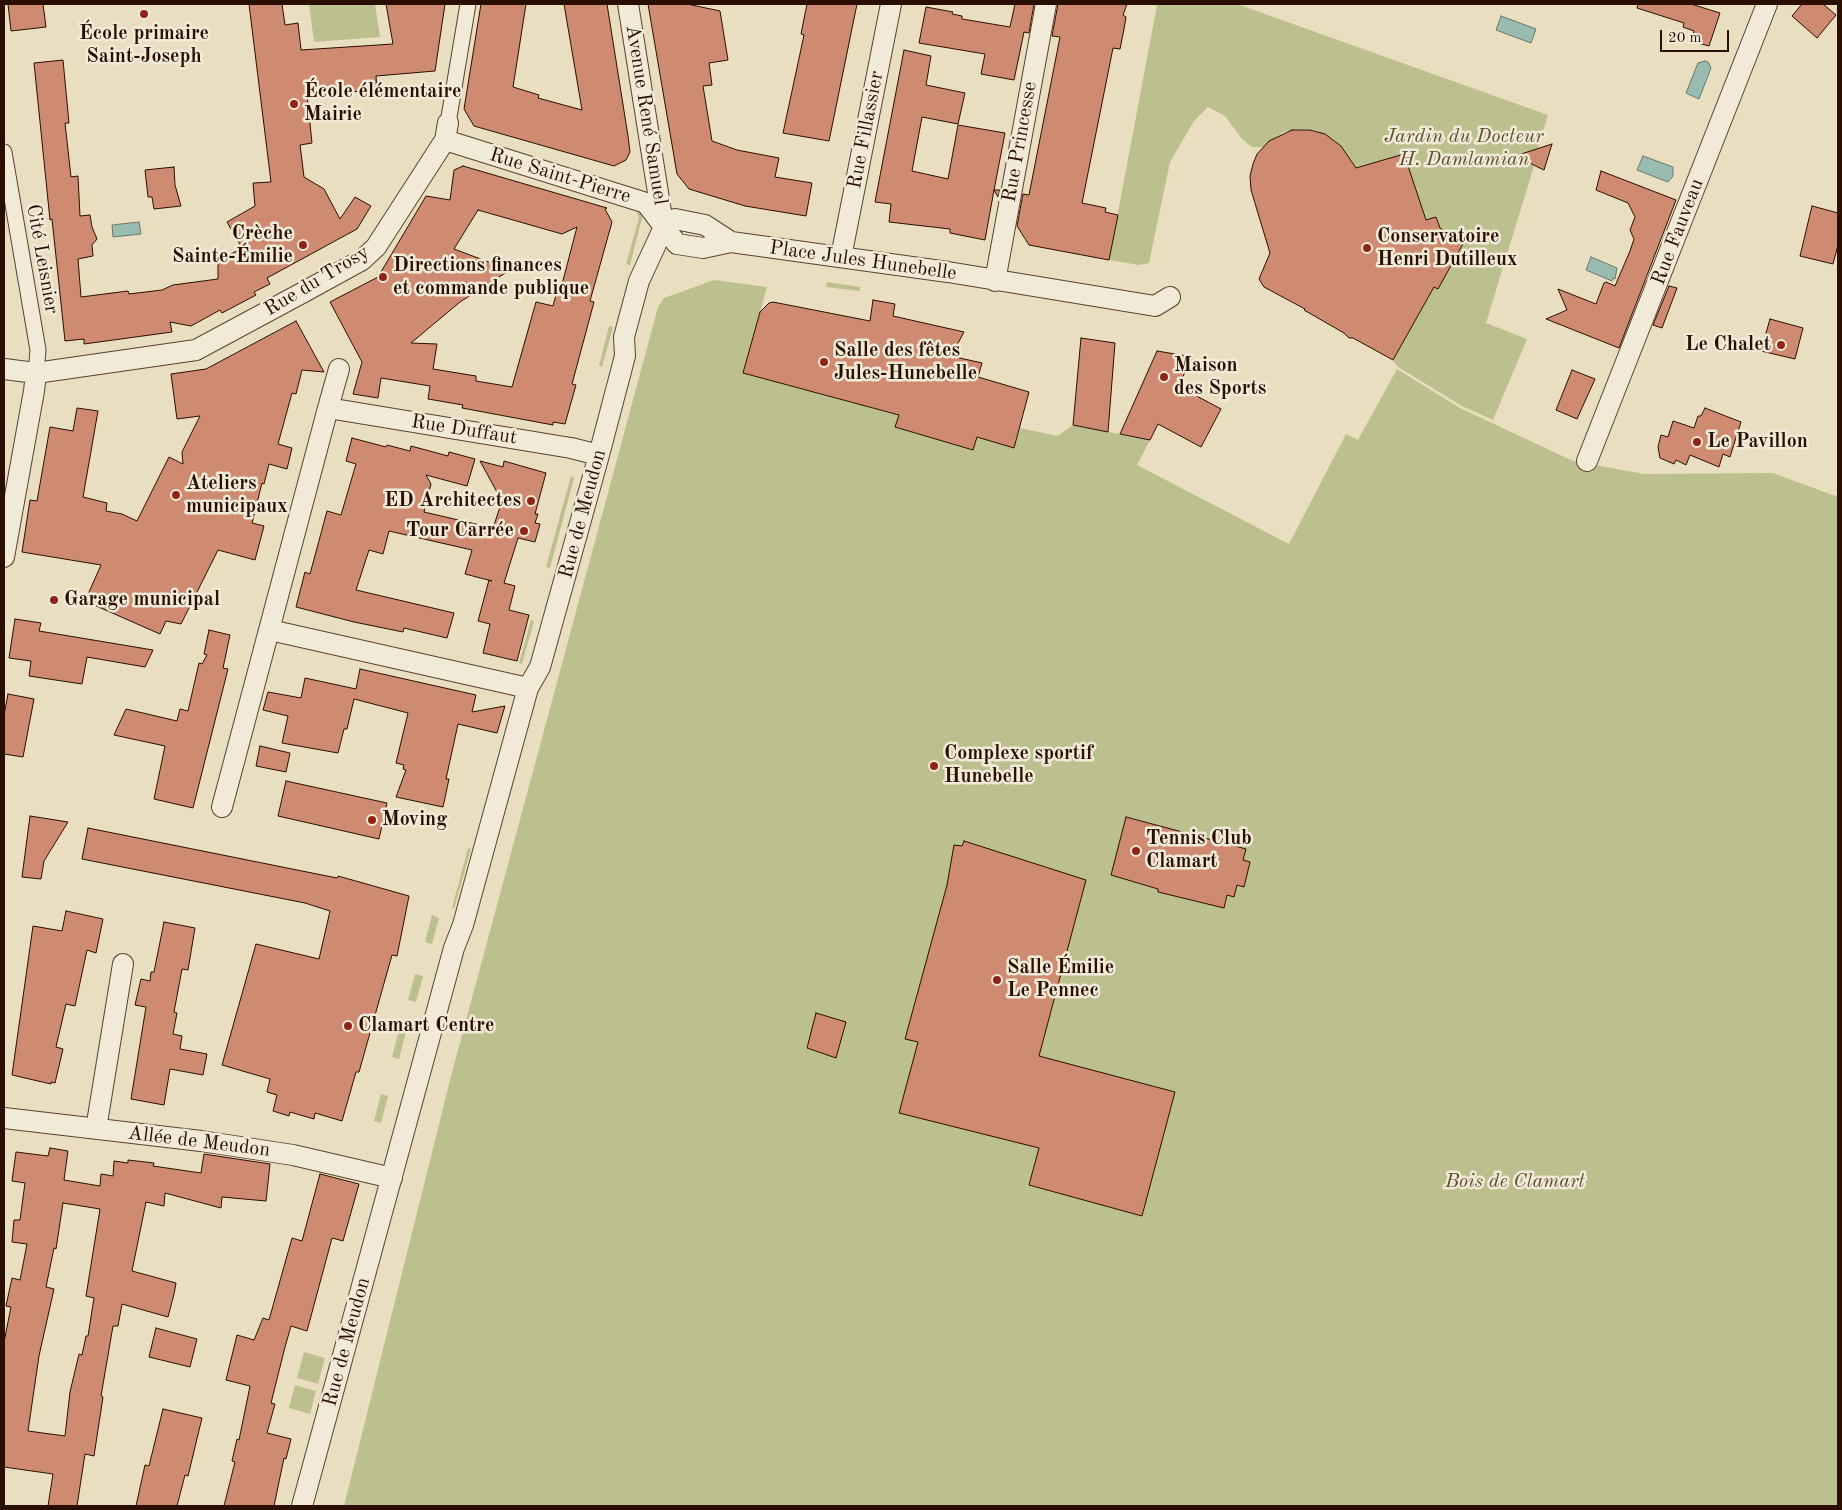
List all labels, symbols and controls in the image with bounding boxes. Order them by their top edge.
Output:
marker: École primaire Saint-Joseph [138,8,150,20]
scale bar [1662,20,1731,52]
place label: École primaire Saint-Joseph [79,22,209,69]
street label: Avenue René Samuel [620,23,672,207]
text: 20 m [1668,31,1702,46]
street label: Rue Fillassier [843,69,889,191]
place label: École élémentaire Mairie [304,80,462,127]
street label: Rue Princesse [998,80,1042,204]
marker: École élémentaire Mairie [288,98,300,110]
park label: Jardin du Docteur H. Damlamian [1384,125,1544,172]
street label: Rue Saint-Pierre [486,143,634,209]
street label: Rue Fauveau [1647,175,1709,289]
street label: Cité Leisnier [21,202,63,316]
place label: Crèche Sainte-Émilie [172,222,293,269]
place label: Conservatoire Henri Dutilleux [1377,225,1517,272]
street label: Place Jules Hunebelle [768,236,958,286]
marker: Crèche Sainte-Émilie [297,239,309,251]
street label: Rue du Trosy [260,240,374,322]
marker: Conservatoire Henri Dutilleux [1361,242,1373,254]
place label: Directions finances et commande publique [393,254,589,301]
marker: Directions finances et commande publique [377,271,389,283]
place label: Le Chalet [1685,333,1771,357]
place label: Salle des fêtes Jules-Hunebelle [834,339,977,386]
marker: Le Chalet [1775,339,1787,351]
place label: Maison des Sports [1174,354,1266,401]
marker: Salle des fêtes Jules-Hunebelle [818,356,830,368]
marker: Maison des Sports [1158,371,1170,383]
street label: Rue Duffaut [409,410,519,450]
place label: Le Pavillon [1707,430,1808,454]
marker: Le Pavillon [1691,436,1703,448]
street label: Rue de Meudon [554,447,612,581]
place label: Ateliers municipaux [186,472,288,519]
marker: Ateliers municipaux [170,489,182,501]
place label: ED Architectes [384,489,521,513]
marker: ED Architectes [525,495,537,507]
place label: Tour Carrée [406,519,514,543]
marker: Tour Carrée [518,525,530,537]
place label: Garage municipal [64,588,220,612]
marker: Garage municipal [48,594,60,606]
place label: Complexe sportif Hunebelle [944,742,1093,789]
marker: Complexe sportif Hunebelle [928,760,940,772]
place label: Moving [382,808,447,832]
marker: Moving [366,814,378,826]
place label: Tennis Club Clamart [1146,827,1252,874]
marker: Tennis Club Clamart [1130,845,1142,857]
place label: Salle Émilie Le Pennec [1007,956,1114,1003]
marker: Salle Émilie Le Pennec [991,974,1003,986]
place label: Clamart Centre [358,1014,494,1038]
marker: Clamart Centre [342,1020,354,1032]
street label: Allée de Meudon [127,1121,271,1163]
park label: Bois de Clamart [1445,1170,1585,1194]
street label: Rue de Meudon [318,1275,376,1409]

